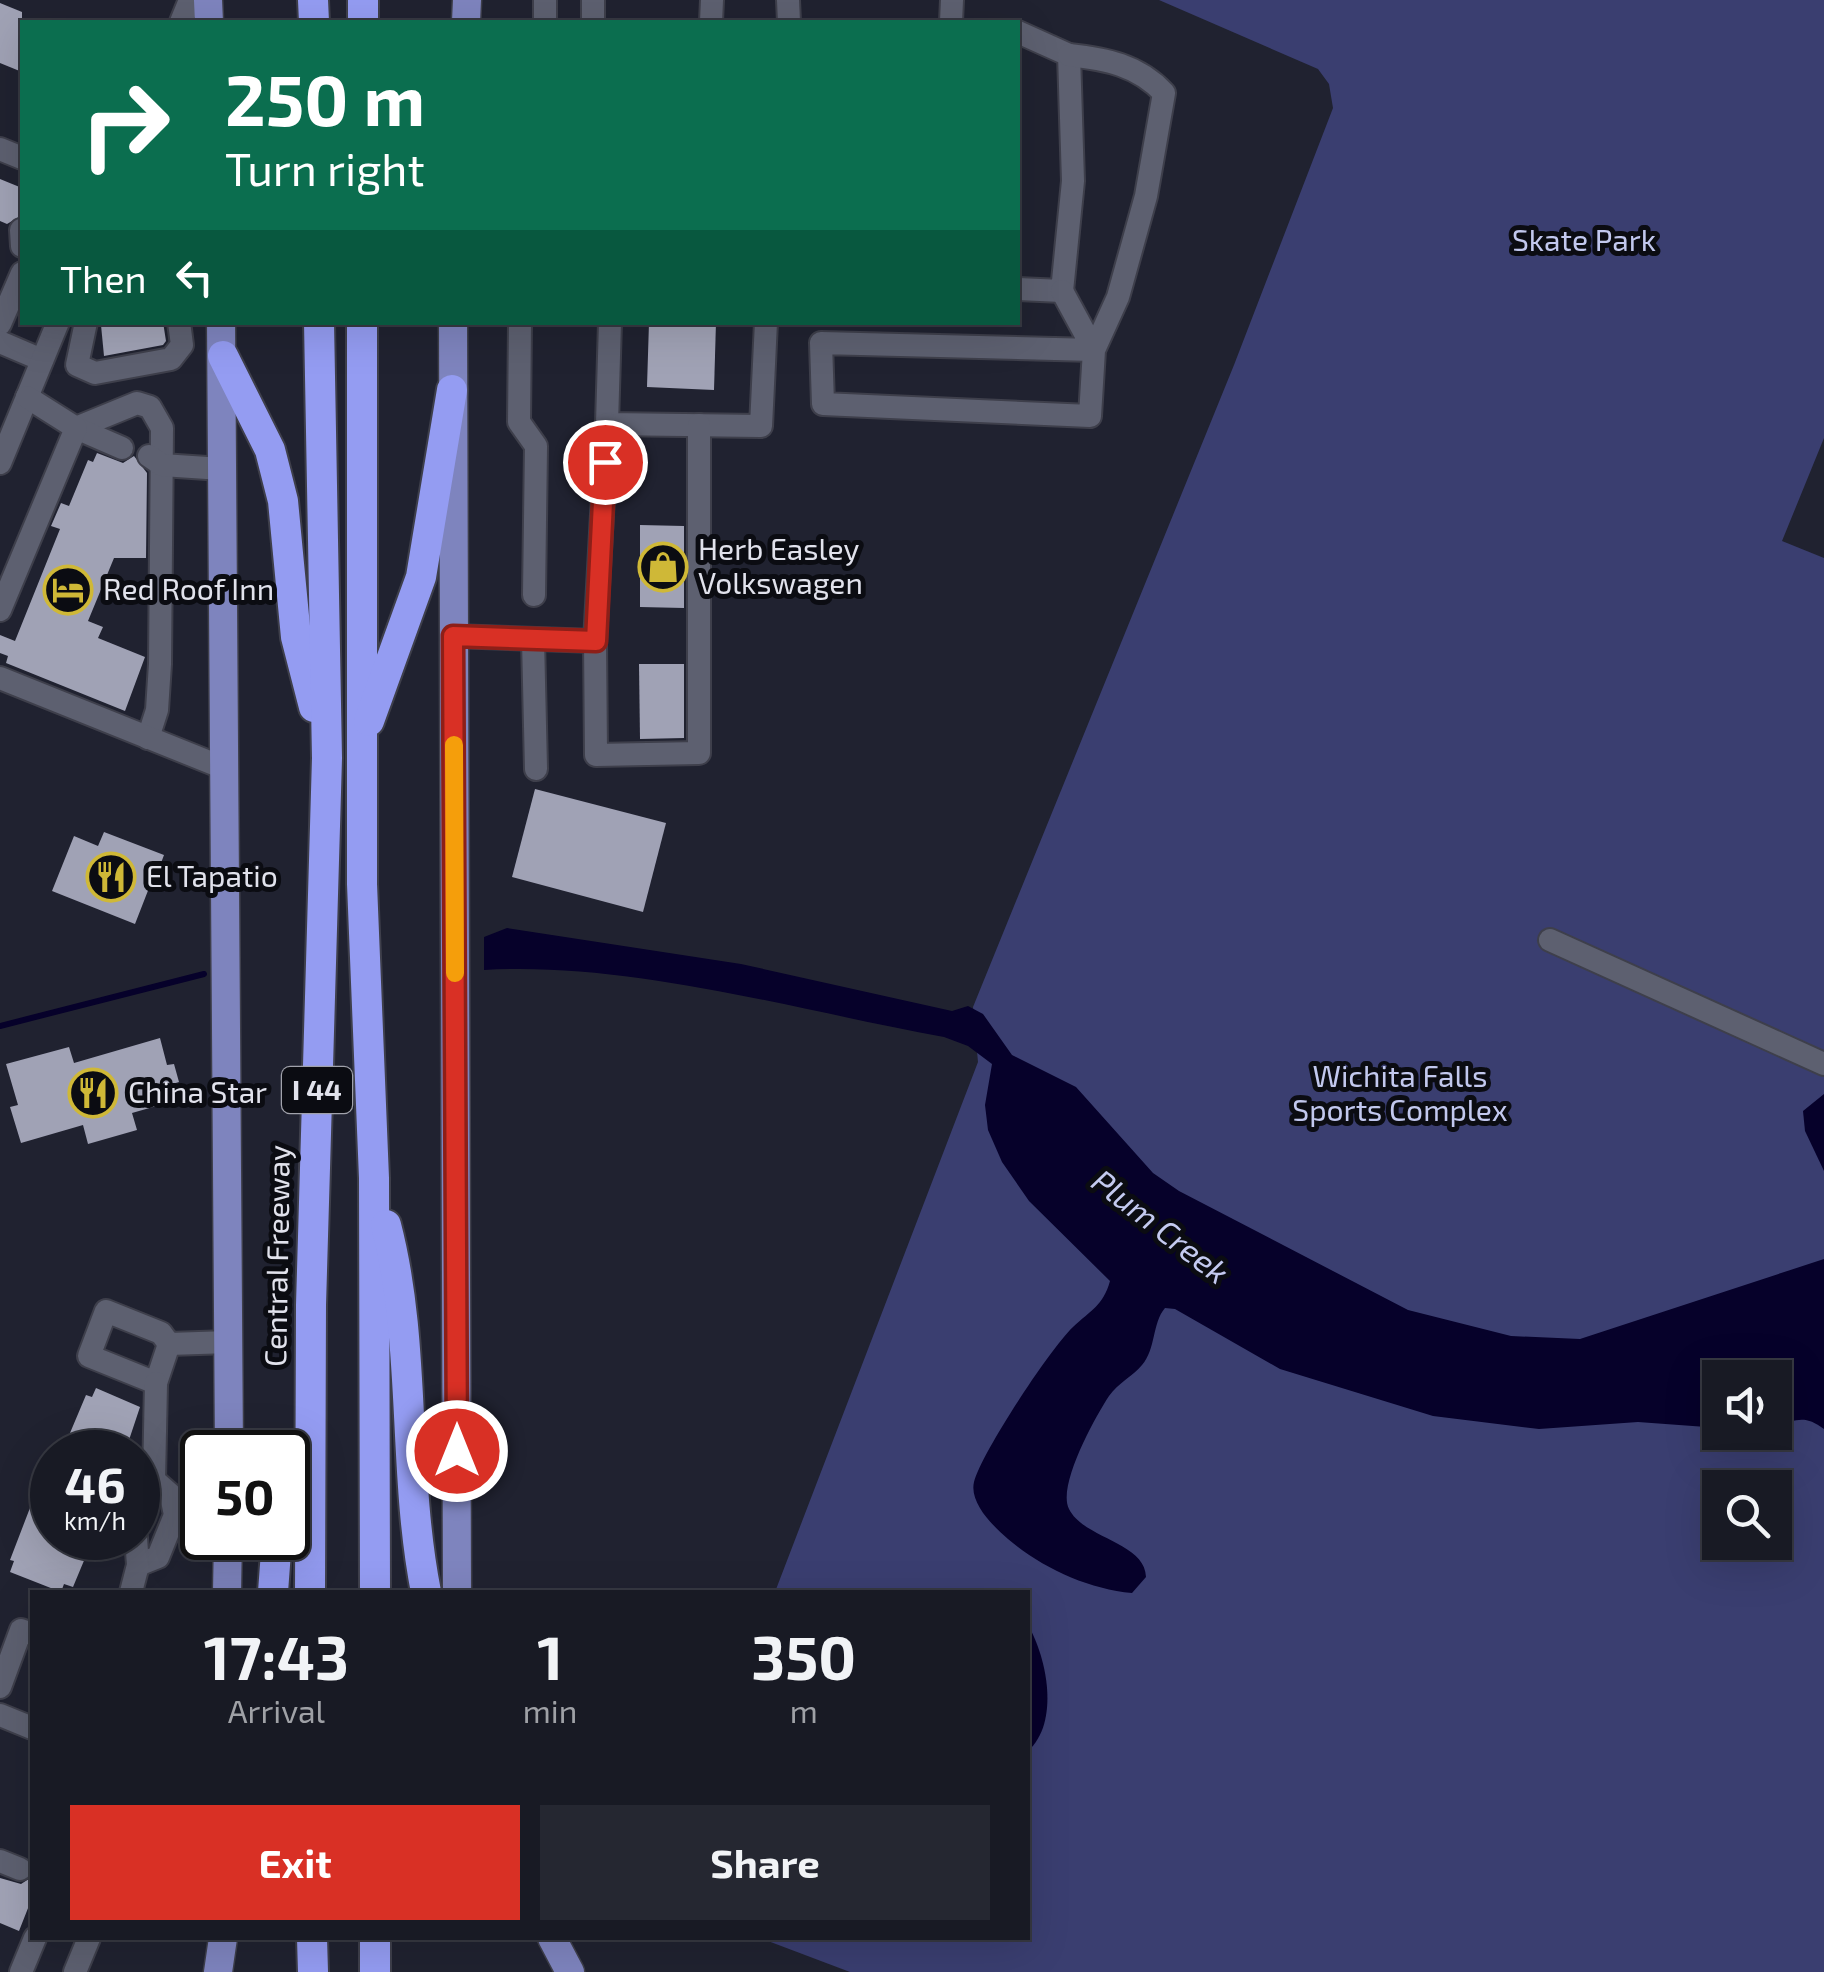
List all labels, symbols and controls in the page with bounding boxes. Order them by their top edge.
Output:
text: 250 m [225,56,425,140]
icon: right [60,60,190,190]
text: Turn right [225,141,425,195]
park label: Skate Park [1512,221,1656,257]
icon: left [167,250,222,305]
text: Then [60,255,147,301]
pin [563,420,648,505]
icon: arrive [578,435,633,490]
place label: Herb Easley Volkswagen [698,530,863,600]
shop icon: Herb Easley Volkswagen [637,541,689,593]
hotel icon: Red Roof Inn [42,564,94,616]
place label: Red Roof Inn [103,570,274,606]
restaurant icon: El Tapatio [85,851,137,903]
place label: El Tapatio [146,857,278,893]
park label: Wichita Falls Sports Complex [1292,1057,1508,1127]
restaurant icon: China Star [67,1067,119,1119]
road number: I 44 [282,1067,352,1113]
place label: China Star [128,1073,267,1109]
street label: Central Freeway [256,1145,296,1367]
water label: Plum Creek [1085,1160,1237,1291]
map controls [1702,1360,1792,1560]
button: sound [1702,1360,1792,1450]
position arrow [405,1399,509,1503]
speed limit sign: 50 [180,1430,310,1560]
text: 46 [64,1453,126,1513]
button: search [1702,1470,1792,1560]
text: km/h [64,1505,126,1535]
text: 17:43 [204,1620,349,1692]
text: 1 [537,1620,563,1692]
text: 350 [751,1620,856,1692]
text: Arrival [228,1691,325,1729]
text: min [523,1691,577,1729]
text: m [790,1691,818,1729]
button: Exit [70,1805,520,1920]
button: Share [540,1805,990,1920]

